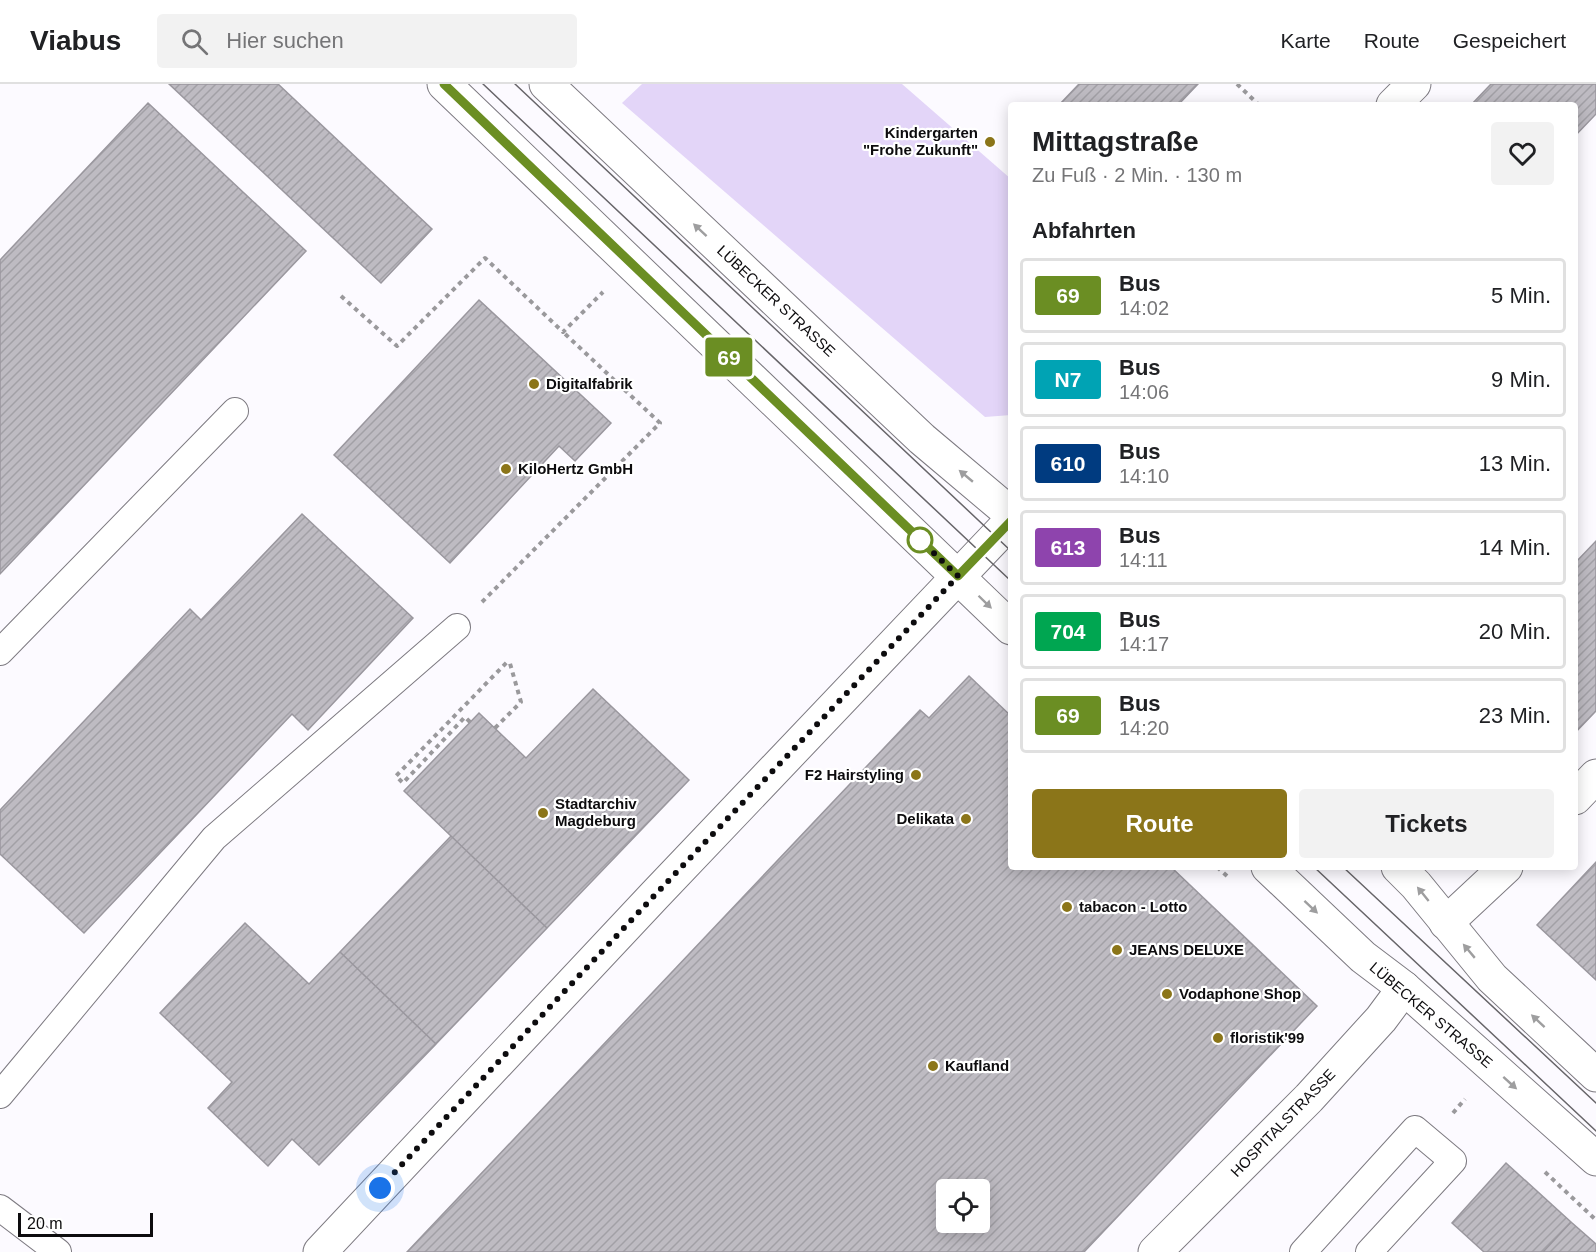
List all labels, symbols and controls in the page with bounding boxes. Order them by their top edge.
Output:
search box [157,14,577,68]
text: Viabus [30,25,121,56]
icon: search [178,25,211,58]
text: Hier suchen [226,28,344,53]
text: Karte [1281,29,1331,52]
text: Route [1364,29,1420,52]
text: Gespeichert [1453,29,1566,52]
button: heart [1491,122,1554,185]
place label: Kindergarten "Frohe Zukunft" [863,124,978,158]
text: Mittagstraße [1032,126,1198,157]
marker: Kindergarten "Frohe Zukunft" [983,135,997,149]
text: Zu Fuß · 2 Min. · 130 m [1032,164,1242,186]
text: Abfahrten [1032,218,1136,243]
one-way arrow [693,223,707,237]
street label: LÜBECKER STRASSE [714,242,839,360]
text: Bus [1119,271,1161,296]
text: 5 Min. [1491,283,1551,308]
text: 69 [1056,284,1080,307]
text: 14:02 [1119,297,1169,319]
line badge: 69 [702,338,756,376]
text: 69 [717,346,741,369]
text: Bus [1119,355,1161,380]
text: 9 Min. [1491,367,1551,392]
text: N7 [1055,368,1081,391]
place label: Digitalfabrik [546,375,633,392]
marker: Digitalfabrik [527,377,541,391]
text: 14:06 [1119,381,1169,403]
text: Bus [1119,439,1161,464]
text: 13 Min. [1479,451,1551,476]
text: 610 [1050,452,1086,475]
place label: KiloHertz GmbH [518,460,633,477]
marker: KiloHertz GmbH [499,462,513,476]
text: 14:10 [1119,465,1169,487]
one-way arrow [959,470,974,483]
text: Bus [1119,523,1161,548]
unlabelled marker [907,527,933,553]
text: 14 Min. [1479,535,1551,560]
text: 613 [1050,536,1086,559]
text: 14:11 [1119,549,1168,571]
one-way arrow [977,595,992,609]
text: Bus [1119,607,1161,632]
text: 20 Min. [1479,619,1551,644]
text: 704 [1050,620,1086,643]
text: 14:17 [1119,633,1169,655]
text: Bus [1119,691,1161,716]
text: 23 Min. [1479,703,1551,728]
text: 69 [1056,704,1080,727]
text: 14:20 [1119,717,1169,739]
place label: F2 Hairstyling [805,766,904,783]
marker: F2 Hairstyling [909,768,923,782]
button: Route [1032,789,1287,858]
button: Tickets [1299,789,1554,858]
place label: Stadtarchiv Magdeburg [555,795,637,829]
marker: Stadtarchiv Magdeburg [536,806,550,820]
place label: Delikata [896,810,955,827]
marker: Delikata [959,812,973,826]
one-way arrow [1417,886,1430,902]
place label: tabacon - Lotto [1079,898,1187,915]
marker: tabacon - Lotto [1060,900,1074,914]
one-way arrow [1303,900,1318,914]
place label: JEANS DELUXE [1129,941,1244,958]
marker: JEANS DELUXE [1110,943,1124,957]
one-way arrow [1463,944,1476,959]
street label: LÜBECKER STRASSE [1366,958,1496,1071]
place label: Vodaphone Shop [1179,985,1301,1002]
marker: Vodaphone Shop [1160,987,1174,1001]
one-way arrow [1530,1014,1545,1028]
place label: floristik'99 [1230,1029,1304,1046]
marker: floristik'99 [1211,1031,1225,1045]
place label: Kaufland [945,1057,1009,1074]
marker: Kaufland [926,1059,940,1073]
street label: HOSPITALSTRASSE [1227,1065,1338,1180]
one-way arrow [1502,1076,1517,1089]
your location [365,1173,395,1203]
map controls [936,1179,990,1233]
button: locate [936,1179,990,1233]
scale bar [18,1210,153,1238]
text: 20 m [27,1215,63,1232]

